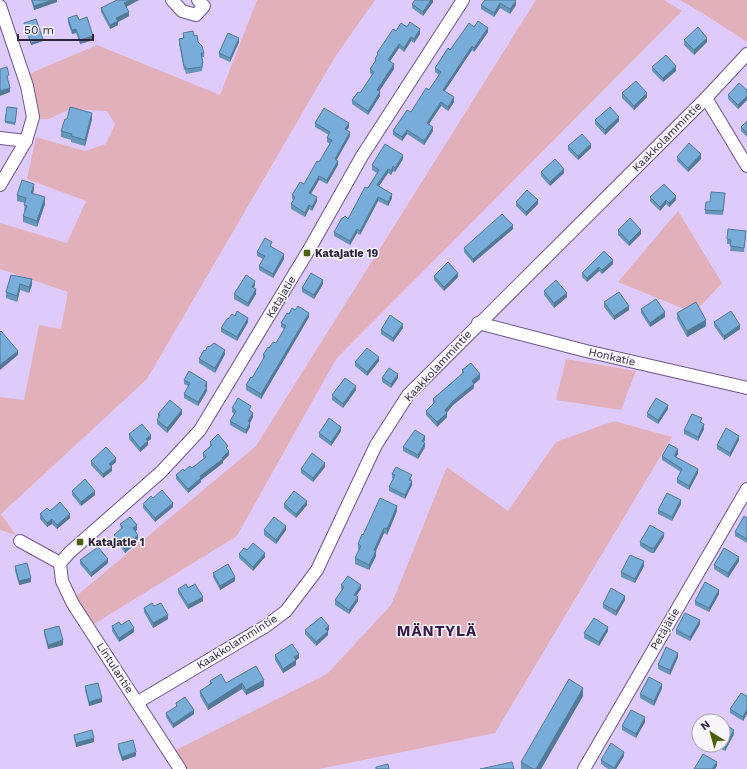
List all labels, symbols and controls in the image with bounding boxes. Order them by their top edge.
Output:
scale bar [18,16,93,42]
text: 50 m [24,23,54,37]
street label: Kaakkolammintie [630,100,704,174]
place label: Katajatie 19 [315,247,379,260]
marker: Katajatie 19 [302,248,312,258]
street label: Katajatie [263,274,299,320]
street label: Kaakkolammintie [402,328,474,404]
street label: Honkatie [587,345,637,369]
place label: Katajatie 1 [88,536,145,549]
marker: Katajatie 1 [75,537,85,547]
street label: Petäjätie [648,606,682,652]
street label: Kaakkolammintie [194,612,280,672]
district label: MÄNTYLÄ [397,622,477,640]
street label: Lintulantie [94,640,136,696]
north arrow [691,713,731,753]
text: N [698,718,712,733]

